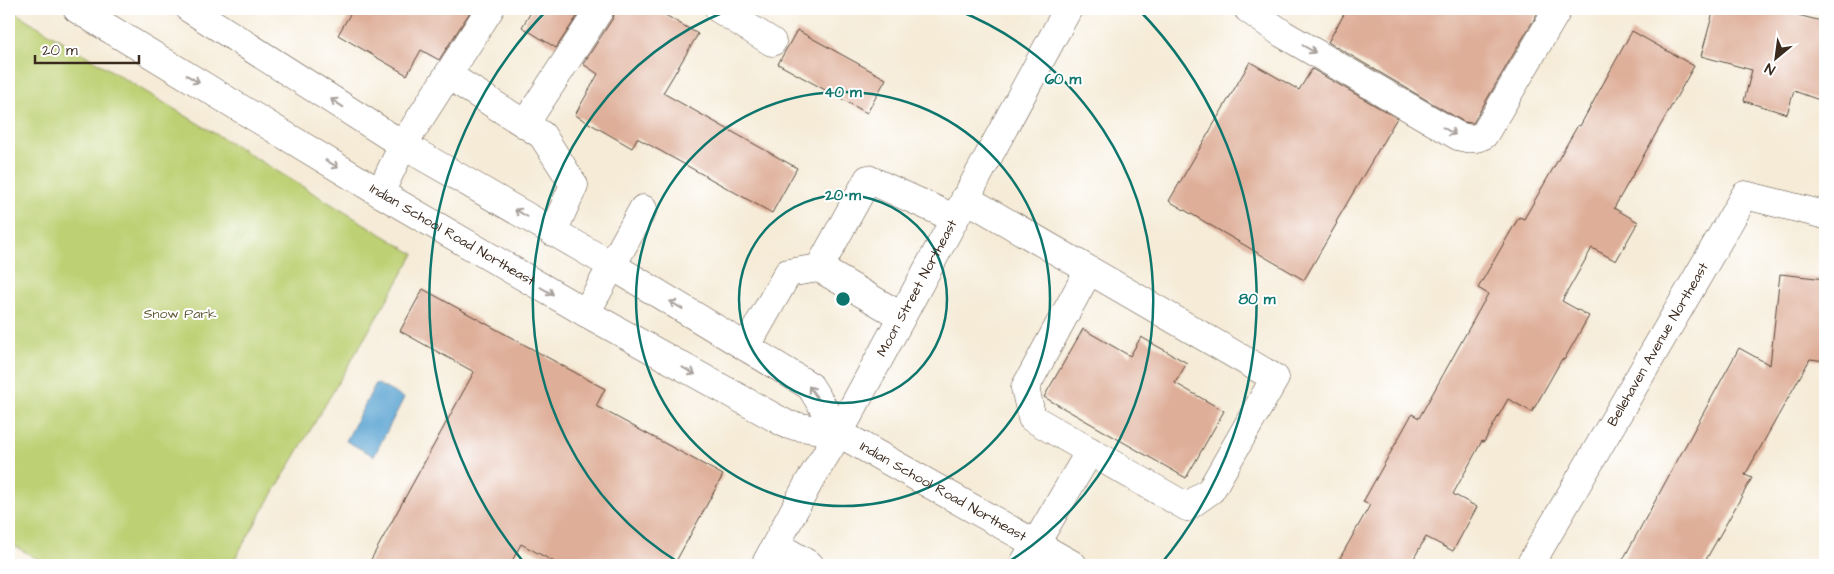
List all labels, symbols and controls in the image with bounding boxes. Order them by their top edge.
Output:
scale bar [35,32,139,64]
north arrow [1752,32,1802,82]
text: 20 m [42,40,78,61]
one-way arrow [1302,45,1316,55]
text: N [1761,58,1779,79]
text: 60 m [1045,69,1082,90]
one-way arrow [186,75,200,85]
text: 40 m [824,82,862,103]
one-way arrow [330,97,344,108]
one-way arrow [1442,127,1456,137]
one-way arrow [325,159,339,169]
street label: Indian School Road Northeast [366,179,539,291]
text: 20 m [824,185,861,206]
one-way arrow [514,208,529,218]
street label: Moon Street Northeast [872,216,963,360]
street label: Bellehaven Avenue Northeast [1603,259,1714,430]
one-way arrow [540,286,555,296]
text: 80 m [1239,289,1276,310]
centre of rings [834,290,852,308]
one-way arrow [670,299,684,309]
park label: Snow Park [143,304,217,324]
one-way arrow [681,366,696,376]
one-way arrow [808,385,818,399]
street label: Indian School Road Northeast [856,437,1030,547]

